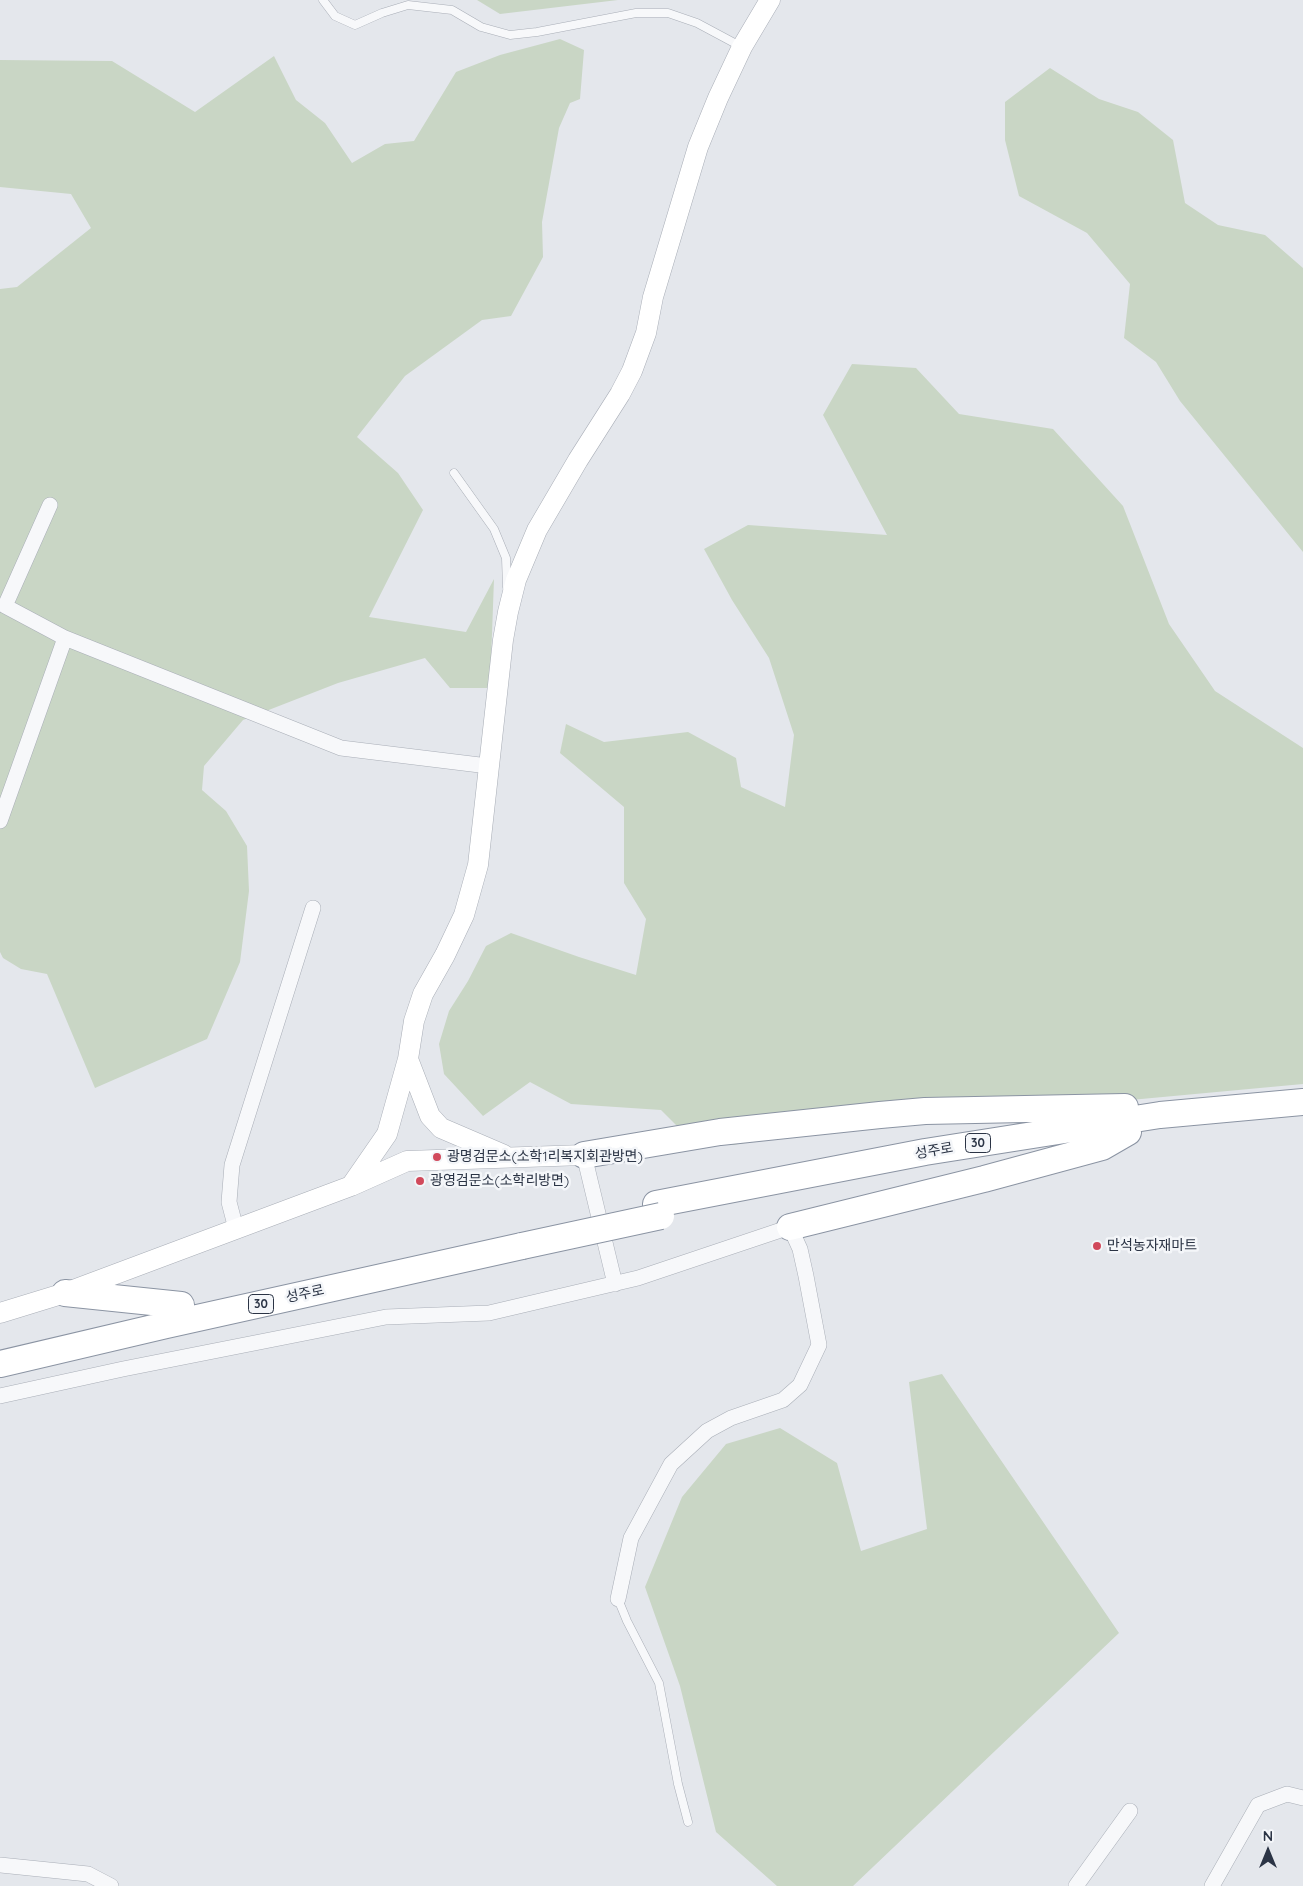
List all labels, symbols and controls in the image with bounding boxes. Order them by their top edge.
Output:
road number: 30 [966,1134,990,1152]
street label: 성주로 [914,1139,954,1163]
place label: 광명검문소(소학1리복지회관방면) [447,1149,643,1165]
marker: 광명검문소(소학1리복지회관방면) [431,1151,443,1163]
place label: 광영검문소(소학리방면) [430,1173,569,1189]
marker: 광영검문소(소학리방면) [414,1175,426,1187]
place label: 만석농자재마트 [1107,1238,1197,1254]
marker: 만석농자재마트 [1091,1240,1103,1252]
street label: 성주로 [284,1282,326,1306]
road number: 30 [248,1295,274,1314]
north arrow [1243,1826,1293,1876]
text: N [1263,1827,1273,1845]

